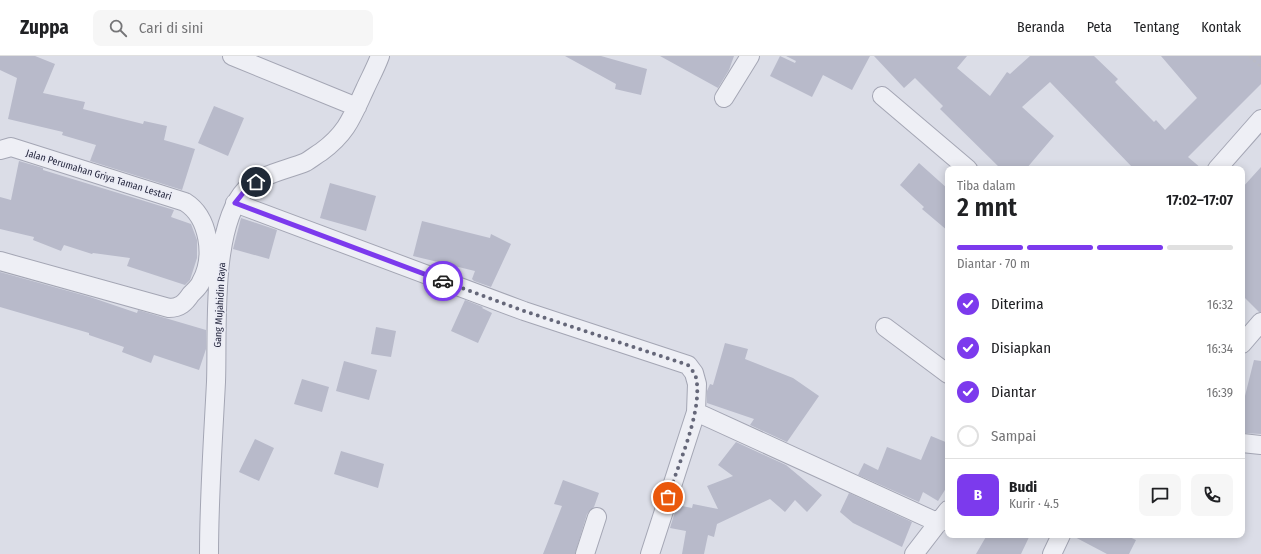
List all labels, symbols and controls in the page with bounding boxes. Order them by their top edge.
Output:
search box [93,10,373,46]
text: Zuppa [20,16,69,39]
icon: search [107,17,129,39]
text: Cari di sini [139,19,203,37]
text: Beranda [1017,19,1065,36]
text: Peta [1087,19,1112,36]
text: Tentang [1134,19,1179,36]
text: Kontak [1201,19,1241,36]
street label: Jalan Perumahan Griya Taman Lestari [24,147,173,203]
pin [239,165,273,199]
icon: home [245,171,267,193]
text: Tiba dalam [957,178,1015,193]
text: 17:02–17:07 [1166,191,1233,209]
text: 2 mnt [957,192,1017,223]
text: Diantar · 70 m [957,256,1030,271]
courier [423,261,463,301]
street label: Gang Mujahidin Raya [212,262,228,348]
icon: car [432,270,454,292]
icon: check [957,293,979,315]
text: Diterima [991,295,1044,313]
text: 16:32 [1207,297,1233,312]
icon: check [957,337,979,359]
text: Disiapkan [991,339,1051,357]
text: 16:34 [1207,341,1233,356]
icon: check [957,381,979,403]
text: Diantar [991,383,1036,401]
text: 16:39 [1207,385,1233,400]
text: Sampai [991,427,1036,445]
button: chat [1139,474,1181,516]
button: phone [1191,474,1233,516]
text: Budi [1009,478,1037,496]
pin [651,480,685,514]
icon: bag [657,486,679,508]
text: B [974,486,982,504]
text: Kurir · 4.5 [1009,496,1059,511]

